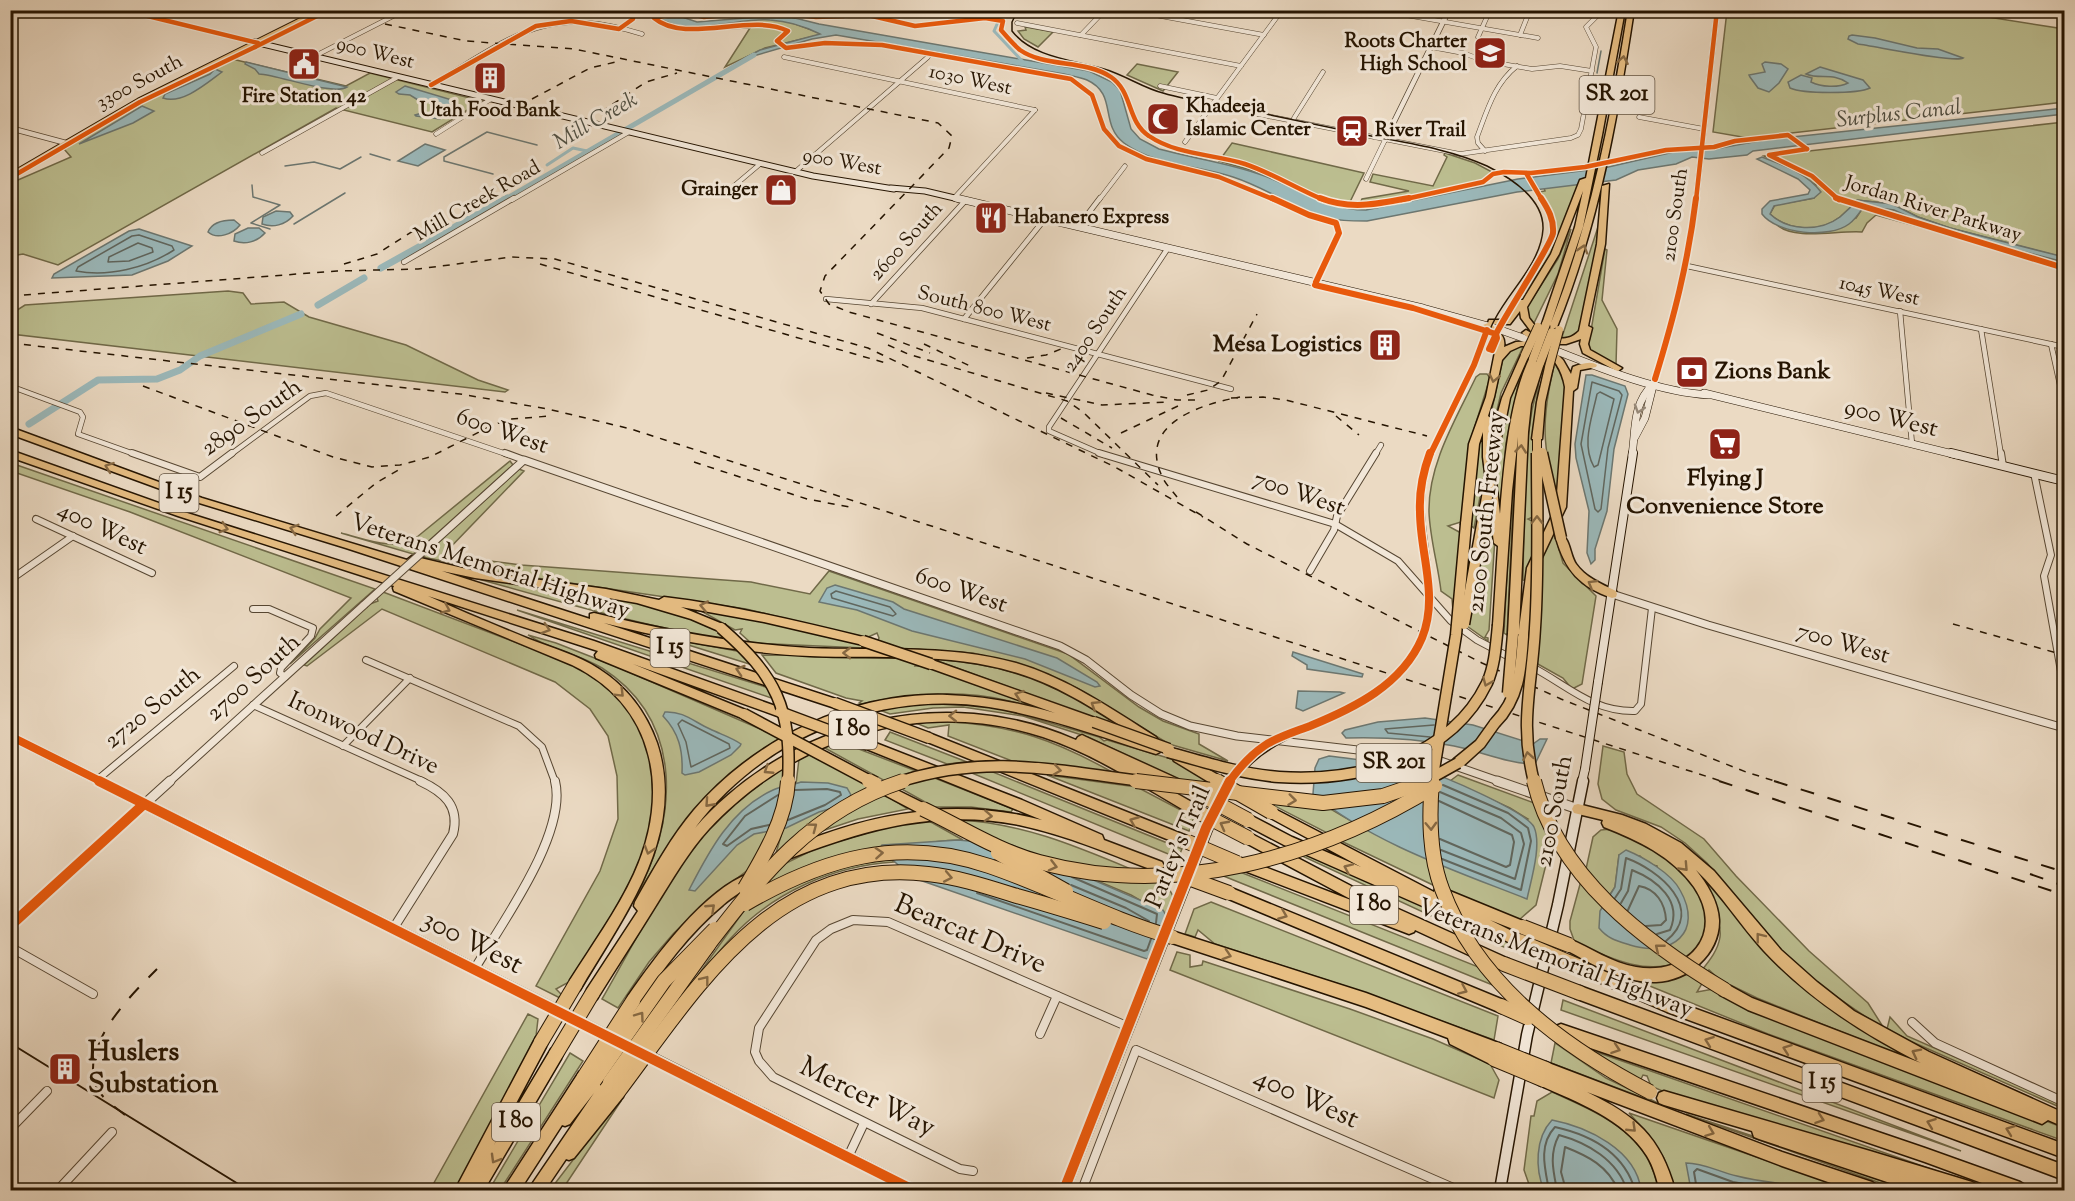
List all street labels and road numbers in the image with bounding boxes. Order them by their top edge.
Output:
street label: 900 West [333,30,417,78]
street label: 3300 South [92,48,189,118]
street label: 1030 West [926,58,1014,104]
road number: SR 201 [1580,76,1654,114]
street label: 900 West [800,142,884,184]
street label: Mill Creek Road [409,154,547,250]
street label: 2100 South [1655,166,1697,264]
street label: Jordan River Parkway [1840,169,2025,251]
street label: 2600 South [864,196,951,288]
street label: 1045 West [1836,269,1922,315]
street label: South 800 West [914,279,1054,341]
street label: 2400 South [1057,281,1135,379]
street label: 2890 South [195,371,309,465]
street label: 900 West [1841,391,1941,447]
street label: 600 West [451,400,553,464]
street label: 2100 South Freeway [1459,409,1515,615]
street label: 700 West [1248,462,1350,526]
road number: I 15 [160,474,198,512]
street label: 400 West [52,493,152,565]
street label: Veterans Memorial Highway [346,506,634,628]
street label: 600 West [910,559,1012,623]
street label: 700 West [1793,615,1893,673]
street label: 2700 South [199,626,309,730]
road number: I 15 [650,629,690,667]
street label: 2720 South [97,658,209,758]
street label: Ironwood Drive [282,684,444,784]
road number: I 80 [829,711,877,749]
road number: SR 201 [1356,744,1432,782]
street label: 2100 South [1528,752,1582,870]
street label: Parley's Trail [1138,780,1220,914]
street label: Bearcat Drive [888,885,1052,985]
road number: I 80 [1350,886,1398,924]
street label: Veterans Memorial Highway [1412,891,1698,1027]
street label: 300 West [415,901,530,986]
street label: Mercer Way [792,1048,942,1148]
street label: 400 West [1247,1058,1365,1140]
road number: I 15 [1802,1064,1842,1102]
road number: I 80 [492,1103,540,1141]

